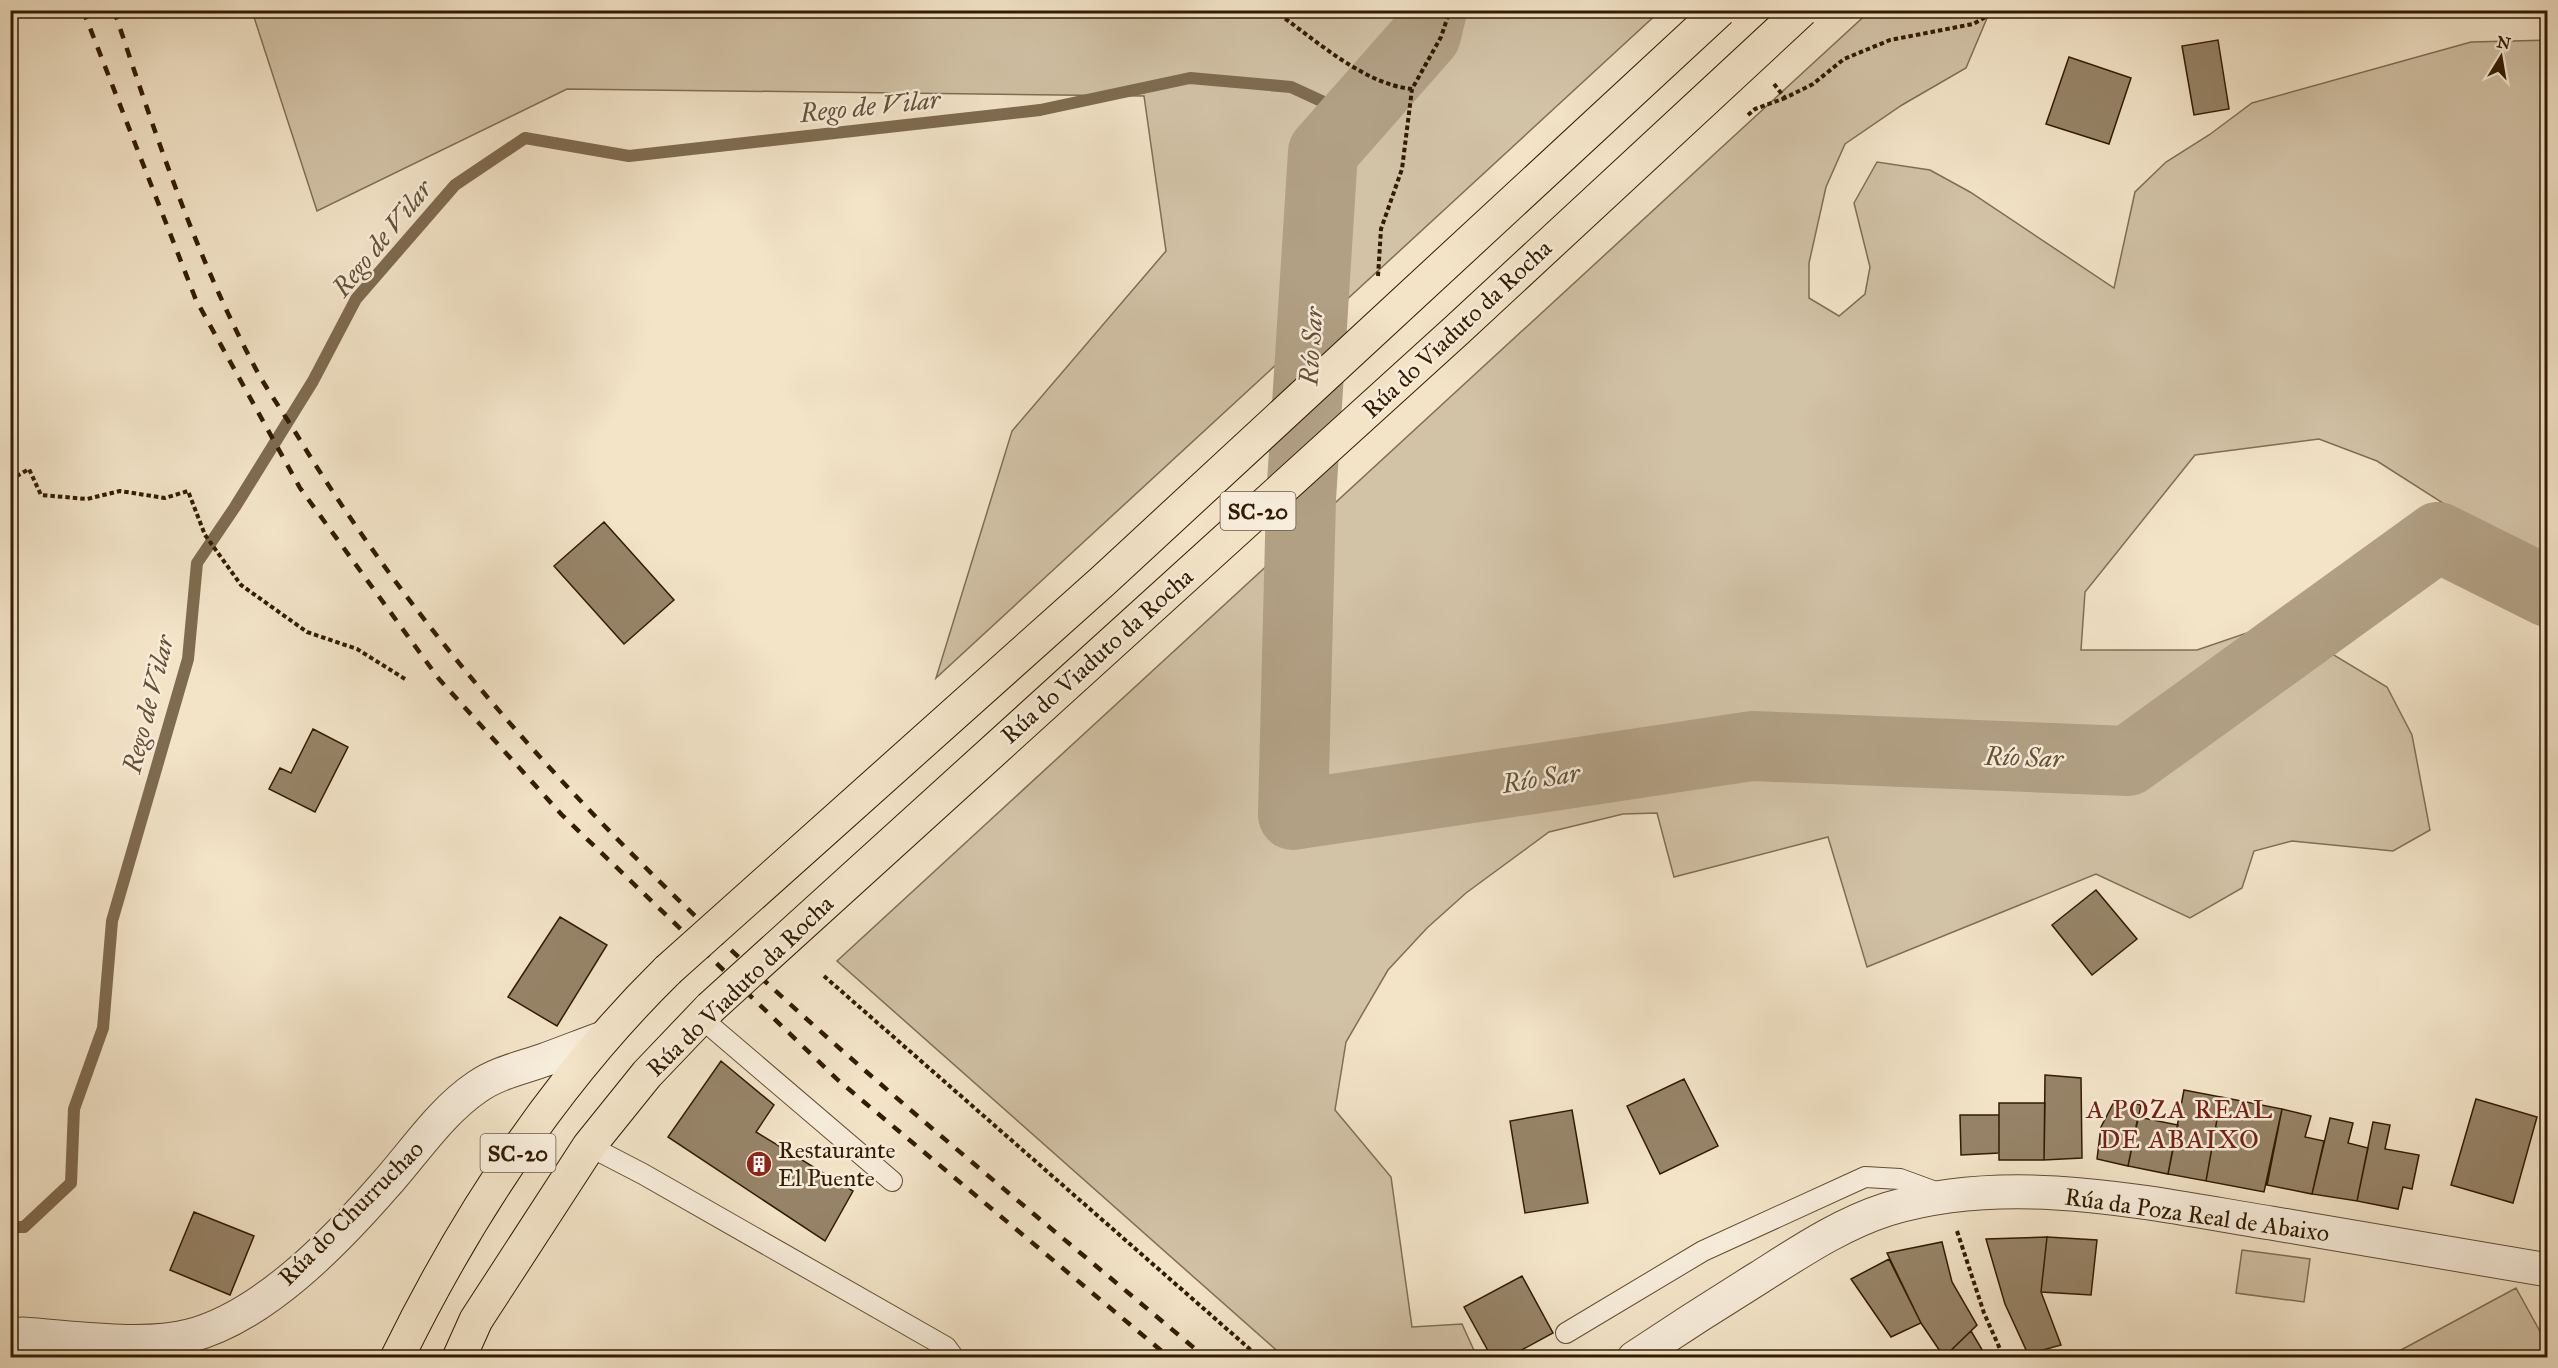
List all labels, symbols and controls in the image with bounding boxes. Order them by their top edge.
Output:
north arrow [2471,27,2531,87]
text: N [2495,32,2513,53]
water label: Rego de Vilar [797,83,943,129]
water label: Rego de Vilar [325,172,440,304]
street label: Rúa do Viaduto da Rocha [1356,233,1559,425]
water label: Río Sar [1292,305,1330,387]
road number: SC-20 [1220,492,1296,530]
street label: Rúa do Viaduto da Rocha [995,561,1200,750]
water label: Rego de Vilar [115,631,181,777]
water label: Río Sar [1983,740,2065,774]
water label: Río Sar [1499,756,1583,800]
street label: Rúa do Viaduto da Rocha [640,888,840,1083]
district label: A POZA REAL DE ABAIXO [2085,1093,2274,1155]
street label: Rúa do Churruchao [272,1134,430,1292]
road number: SC-20 [480,1134,556,1172]
place label: Restaurante El Puente [778,1135,895,1193]
building icon: Restaurante El Puente [744,1149,774,1179]
street label: Rúa da Poza Real de Abaixo [2063,1182,2331,1248]

